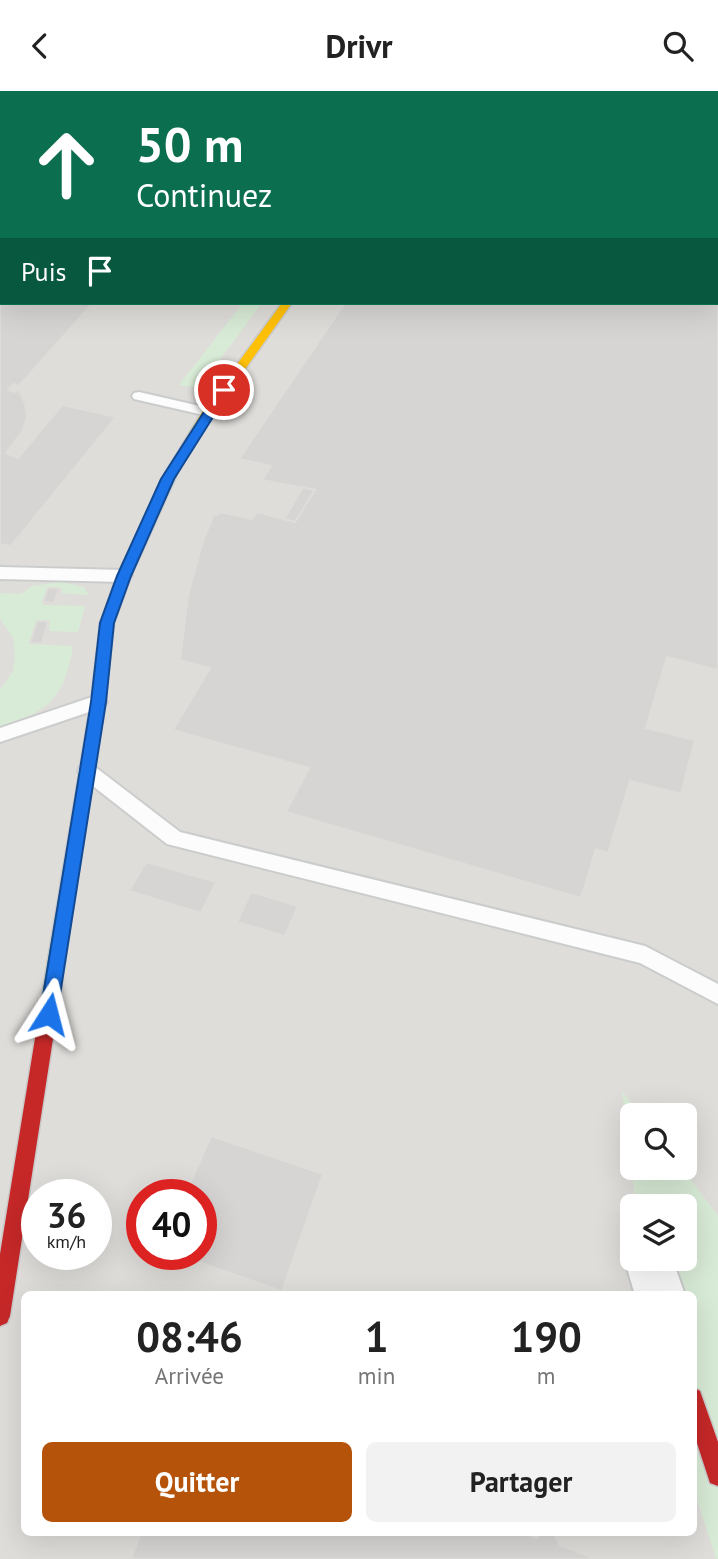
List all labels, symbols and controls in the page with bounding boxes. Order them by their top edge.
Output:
text: Drivr [325,25,393,67]
icon: back [21,27,59,65]
icon: search [659,27,697,65]
text: 50 m [136,112,243,176]
icon: ahead [21,119,112,210]
text: Continuez [136,174,272,216]
icon: arrive [81,252,119,290]
text: Puis [21,255,67,288]
pin [194,360,254,420]
icon: arrive [205,371,243,409]
position arrow [12,977,86,1051]
map controls [620,1103,697,1271]
button: search [620,1103,697,1180]
speed limit sign: 40 [126,1179,217,1270]
text: 36 [47,1192,86,1238]
button: layers [620,1194,697,1271]
text: km/h [47,1230,86,1253]
text: 08:46 [136,1309,243,1364]
text: 1 [365,1309,388,1364]
text: 190 [510,1309,582,1364]
text: Arrivée [155,1361,224,1390]
text: min [358,1361,395,1390]
text: m [537,1361,555,1390]
button: Quitter [42,1442,352,1522]
button: Partager [366,1442,676,1522]

